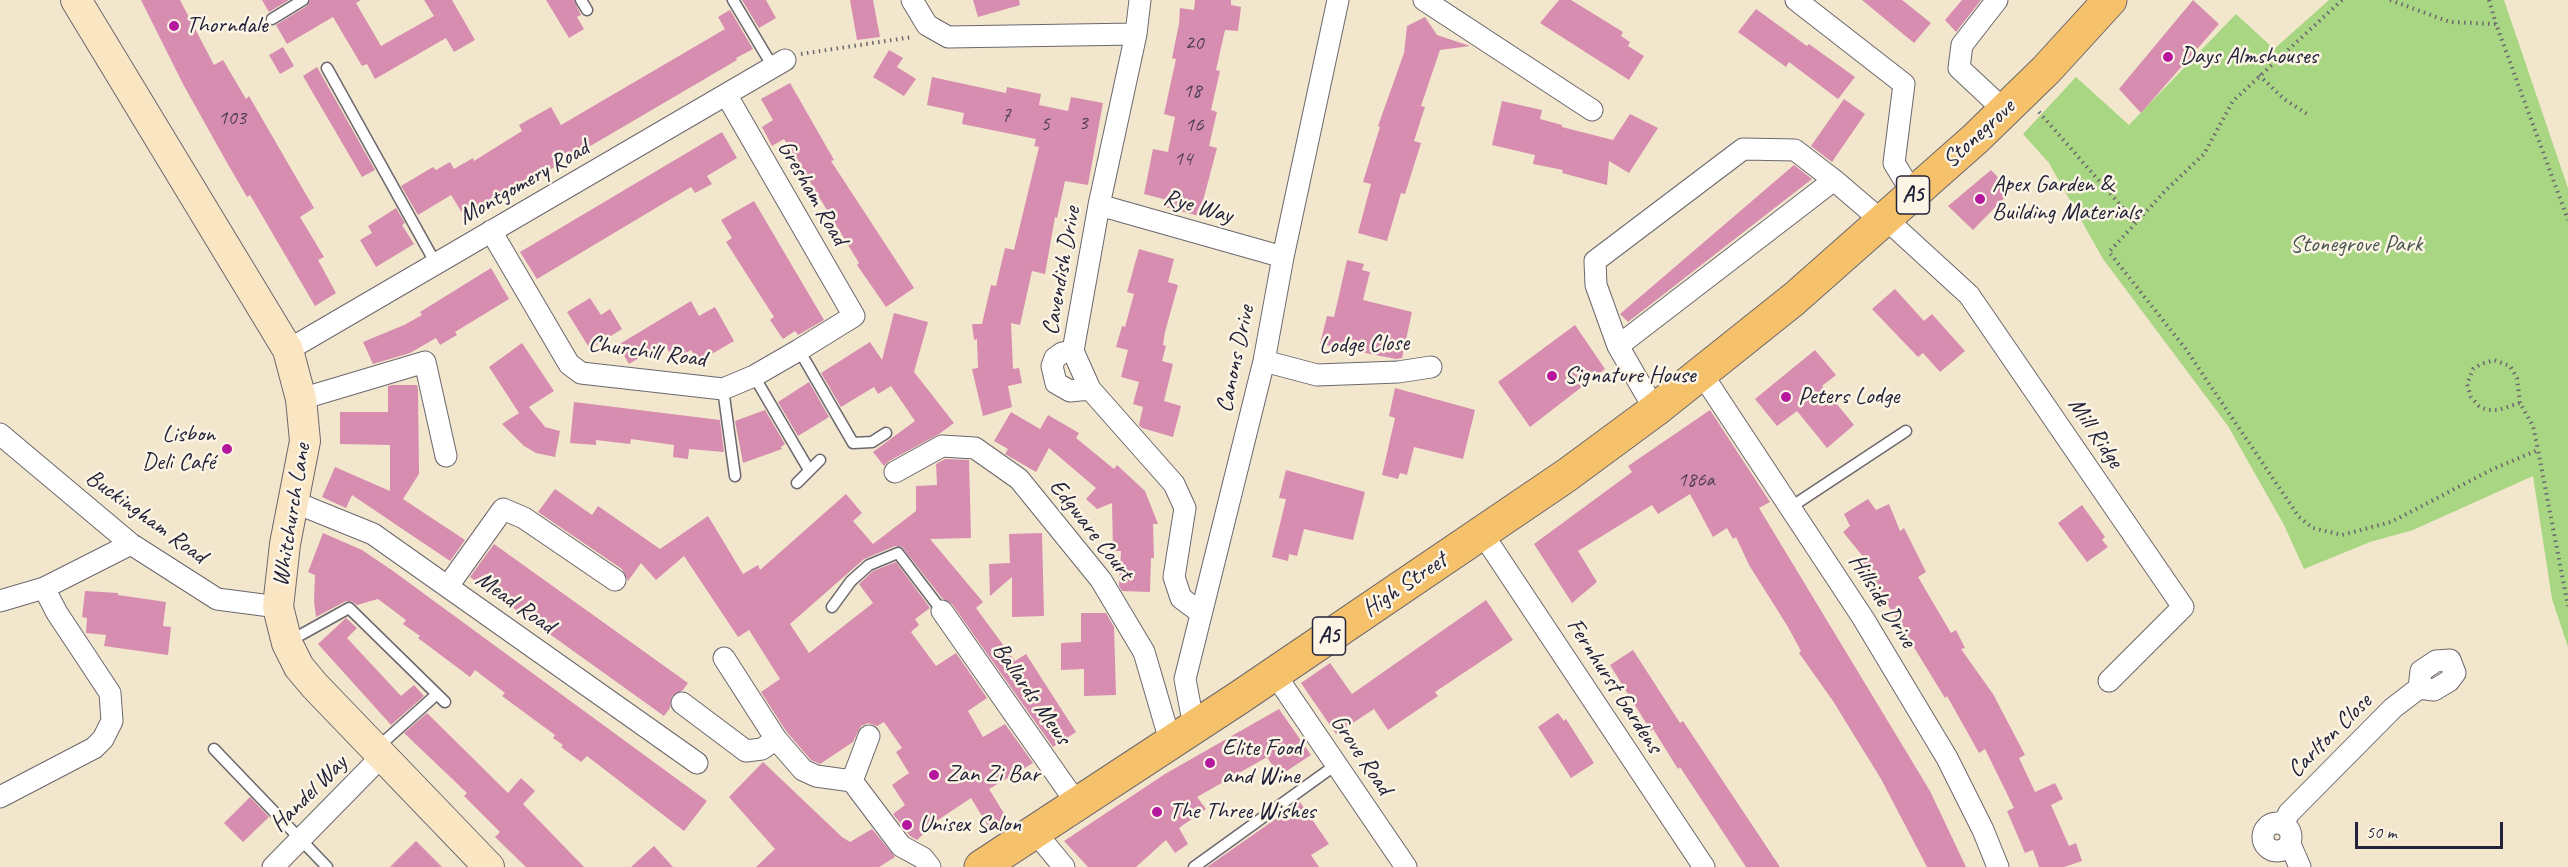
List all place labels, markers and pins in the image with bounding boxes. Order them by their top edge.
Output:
place label: Thorndale [186,12,267,40]
marker: Thorndale [167,19,181,33]
place label: Days Almshouses [2180,43,2318,71]
marker: Days Almshouses [2161,50,2175,64]
place label: Apex Garden & Building Materials [1992,171,2140,227]
marker: Apex Garden & Building Materials [1973,192,1987,206]
place label: Signature House [1564,362,1695,390]
marker: Signature House [1545,369,1559,383]
place label: Peters Lodge [1798,383,1899,411]
marker: Peters Lodge [1779,390,1793,404]
place label: Lisbon Deli Café [142,421,215,477]
marker: Lisbon Deli Café [220,442,234,456]
place label: Elite Food and Wine [1222,735,1302,791]
marker: Elite Food and Wine [1203,756,1217,770]
place label: Zan Zi Bar [946,761,1040,789]
marker: Zan Zi Bar [927,768,941,782]
place label: The Three Wishes [1169,798,1315,826]
marker: The Three Wishes [1150,805,1164,819]
place label: Unisex Salon [919,811,1021,839]
marker: Unisex Salon [900,818,914,832]

